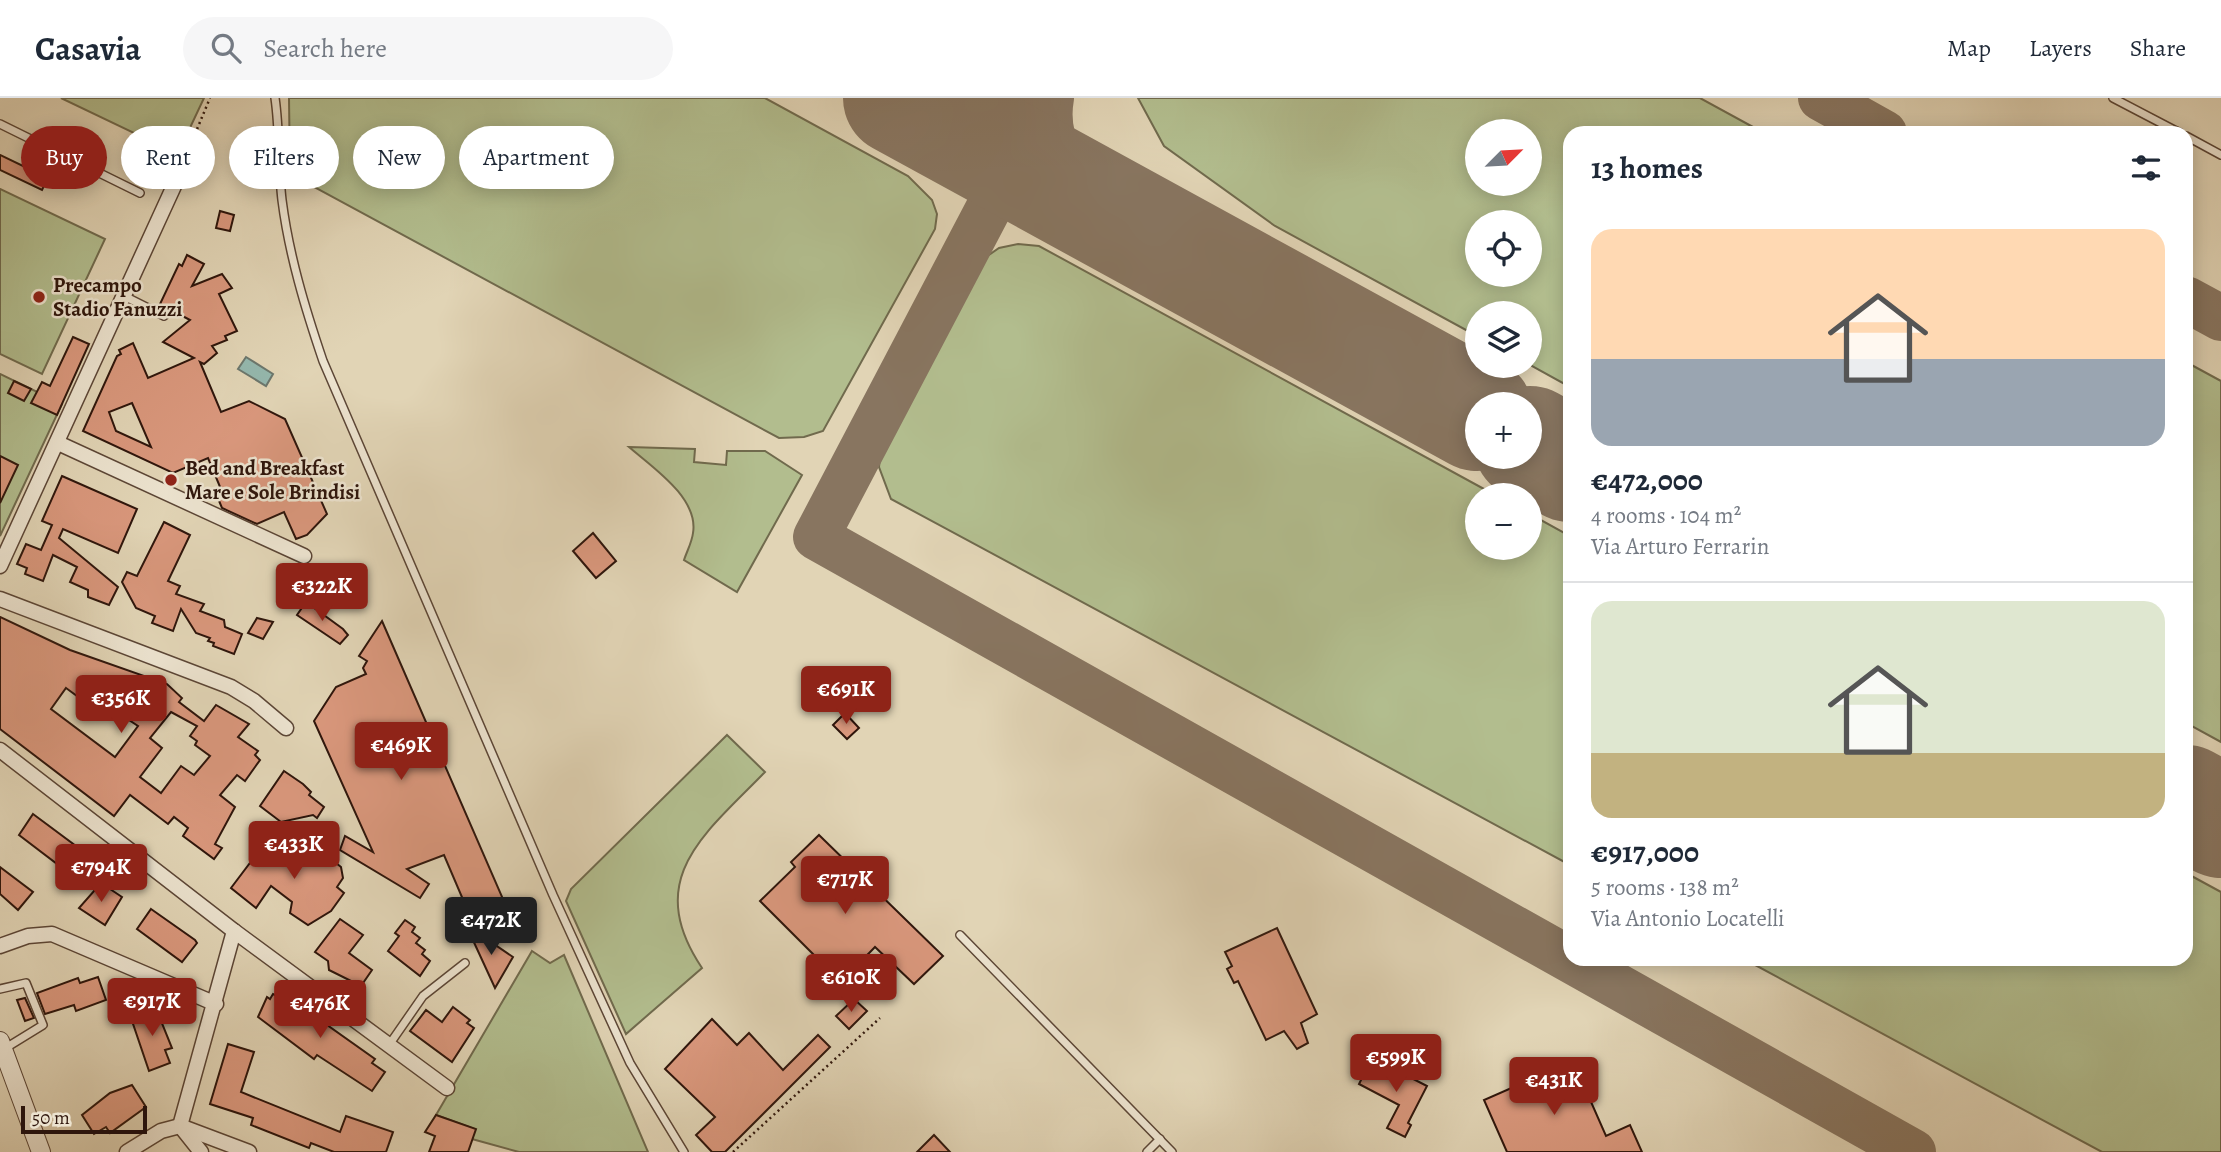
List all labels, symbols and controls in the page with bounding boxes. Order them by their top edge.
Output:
search box [183,17,673,80]
text: Casavia [35,26,141,71]
icon: search [207,29,245,67]
text: Search here [263,31,387,66]
text: Map [1947,32,1991,64]
text: Layers [2029,32,2092,64]
text: Share [2130,32,2186,64]
north arrow [1465,119,1542,196]
map controls [1465,119,1542,560]
chip: Buy [21,126,107,189]
chip: Rent [121,126,215,189]
chip: Filters [229,126,339,189]
chip: New [353,126,445,189]
chip: Apartment [459,126,614,189]
text: 13 homes [1591,148,1703,188]
icon: filters [2127,149,2165,187]
button: locate [1465,210,1542,287]
place label: Precampo Stadio Fanuzzi [53,271,182,323]
icon: home [1815,275,1941,401]
marker: Precampo Stadio Fanuzzi [31,289,47,305]
button: layers [1465,301,1542,378]
button: + [1465,392,1542,469]
place label: Bed and Breakfast Mare e Sole Brindisi [185,454,360,506]
text: €472,000 [1591,460,1703,500]
marker: Bed and Breakfast Mare e Sole Brindisi [163,472,179,488]
button: − [1465,483,1542,560]
text: 4 rooms · 104 m² [1591,500,1741,531]
text: Via Arturo Ferrarin [1591,531,1769,562]
pin: €322K [273,564,371,623]
text: €322K [292,570,352,601]
icon: home [1815,647,1941,773]
pin: €691K [797,666,895,726]
text: €691K [817,673,875,704]
pin: €356K [72,676,170,735]
text: €356K [92,682,150,713]
pin: €469K [352,722,450,782]
text: €469K [371,729,431,760]
pin: €433K [245,822,343,881]
text: €433K [265,828,323,859]
text: €917,000 [1591,832,1699,872]
pin: €794K [52,844,150,904]
text: €794K [71,851,131,882]
pin: €717K [796,856,894,916]
text: €717K [817,863,873,894]
text: 5 rooms · 138 m² [1591,872,1739,903]
pin: €472K [442,898,540,957]
text: Via Antonio Locatelli [1591,903,1785,934]
text: €472K [461,904,521,935]
pin: €610K [802,954,900,1014]
text: €610K [822,961,880,992]
pin: €917K [103,978,201,1038]
pin: €476K [271,981,369,1040]
text: €917K [123,985,181,1016]
text: €476K [290,987,350,1018]
pin: €599K [1347,1034,1445,1094]
text: €599K [1366,1041,1426,1072]
pin: €431K [1505,1058,1603,1117]
text: €431K [1525,1064,1583,1095]
scale bar [21,1103,147,1135]
text: 50 m [32,1105,70,1131]

